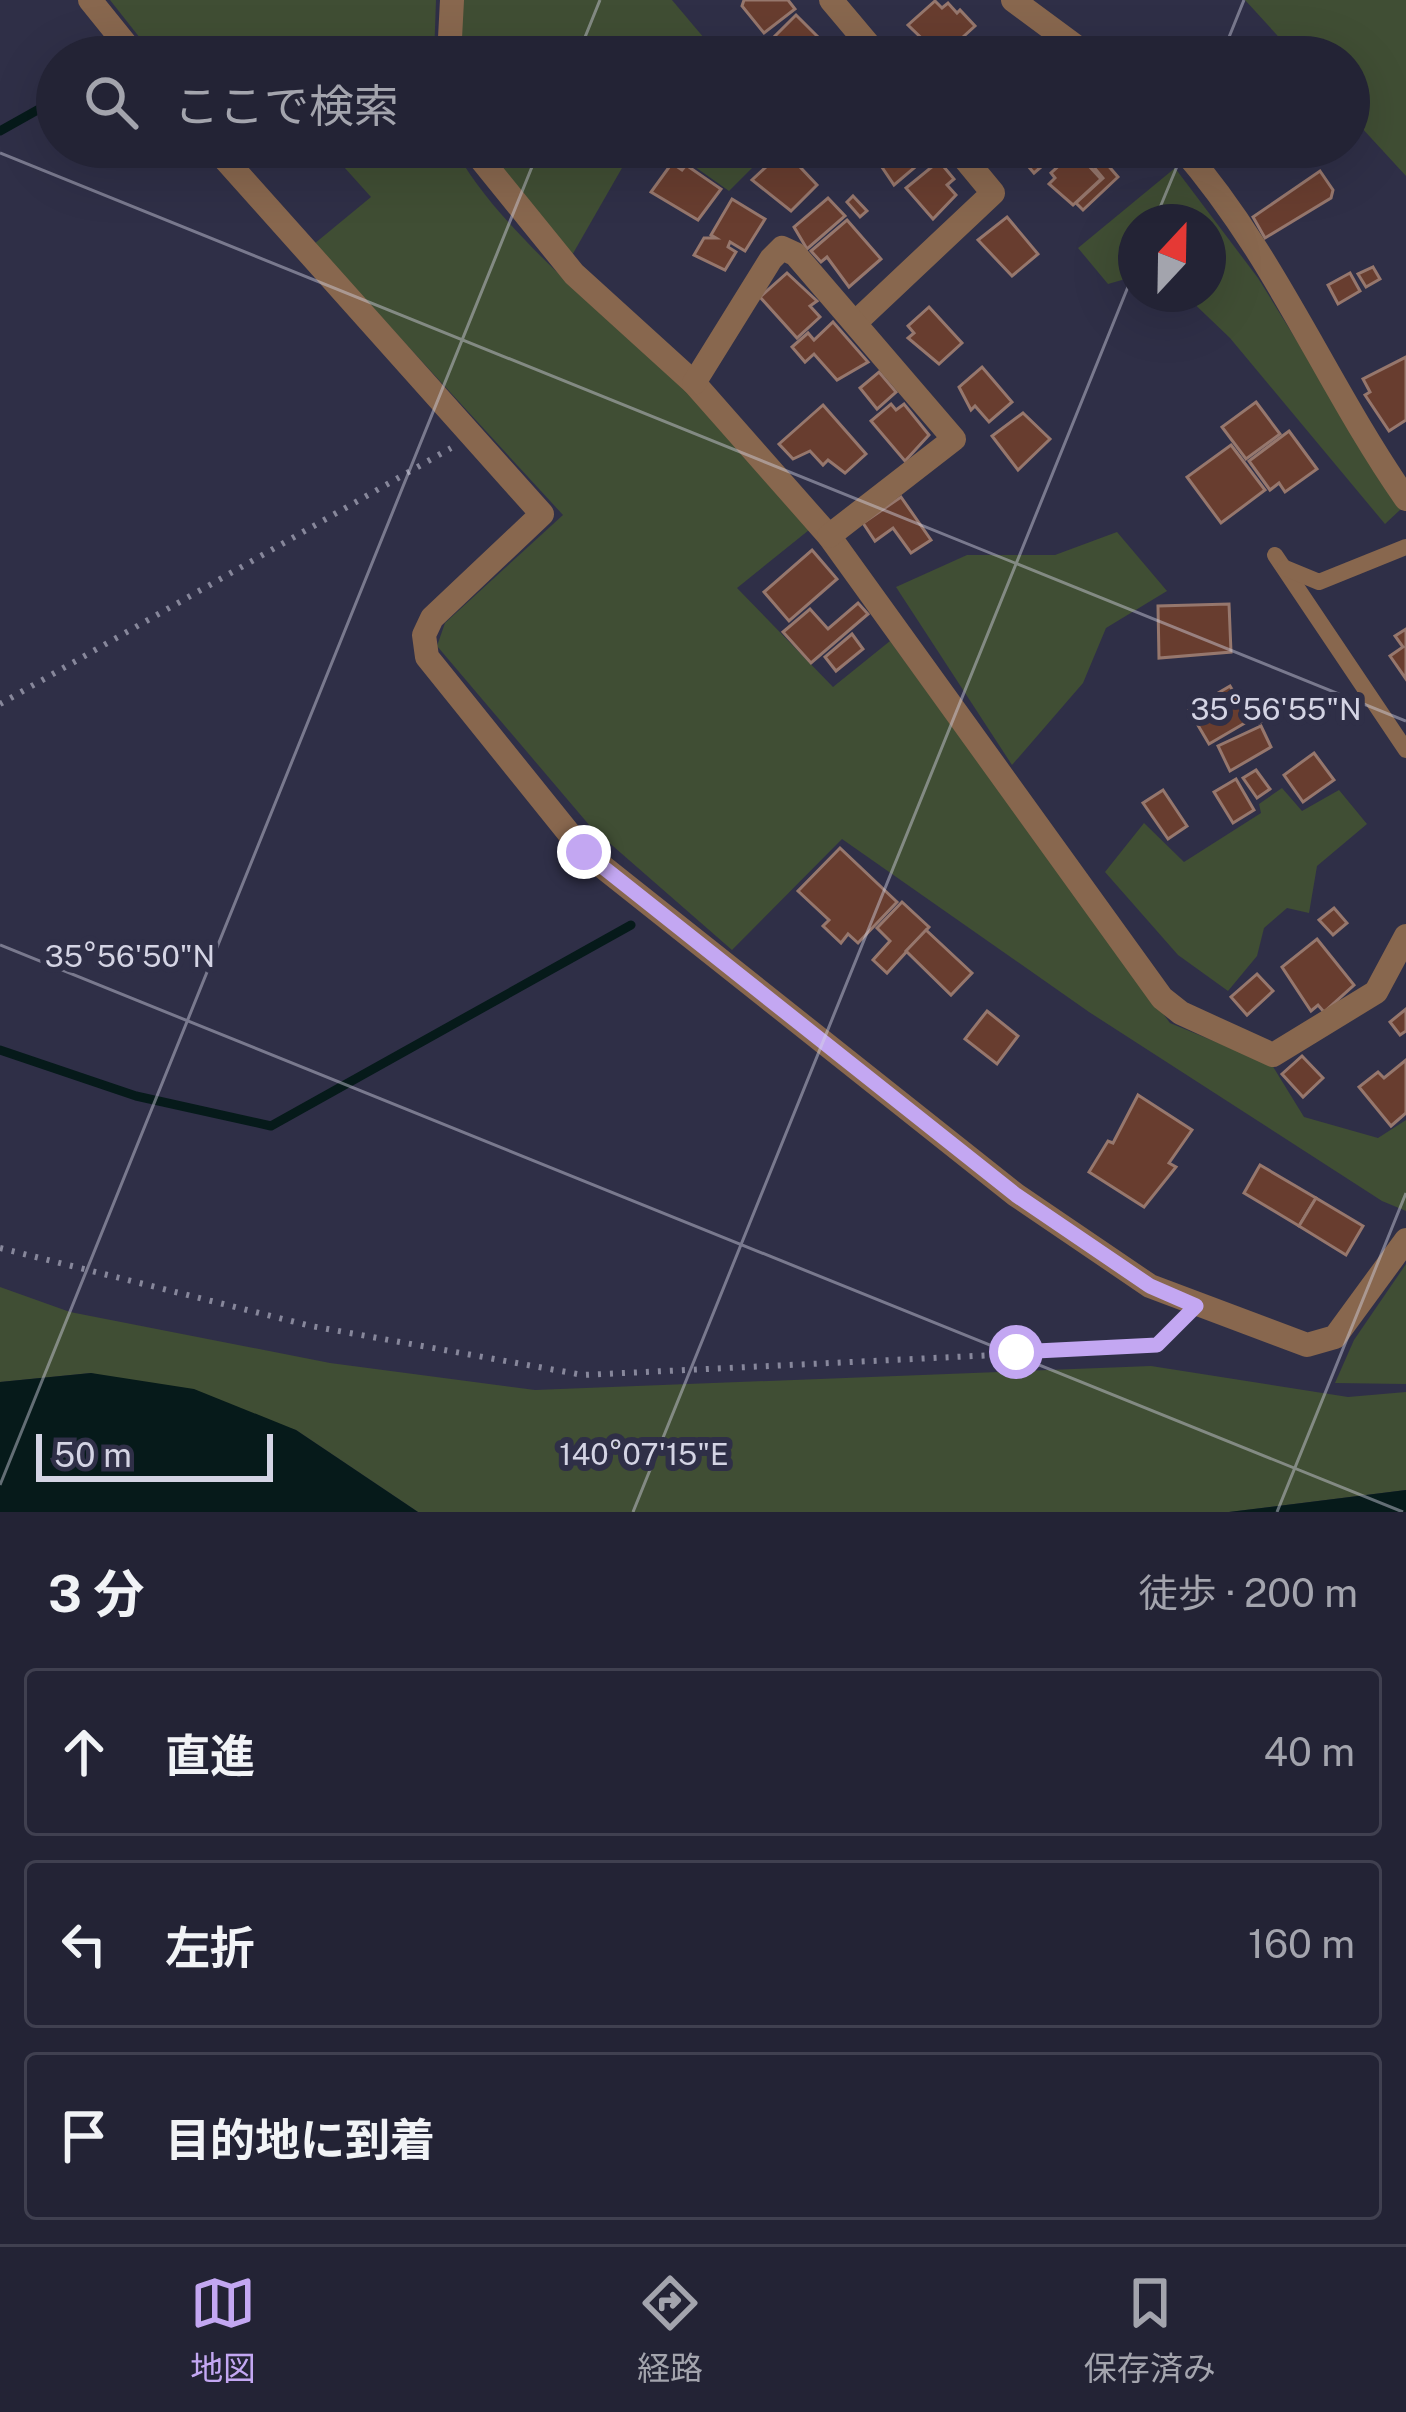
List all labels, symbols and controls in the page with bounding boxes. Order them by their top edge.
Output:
search box [36,36,1370,168]
icon: search [78,69,144,135]
text: ここで検索 [174,79,399,132]
north arrow [1118,204,1226,312]
text: 35°56'55"N [1190,691,1362,727]
route end [557,825,611,879]
text: 35°56'50"N [45,938,215,974]
route start [989,1325,1043,1379]
scale bar [36,1428,273,1481]
text: 50 m [54,1436,132,1474]
text: 140°07'15"E [559,1436,729,1472]
text: 3 分 [48,1564,144,1623]
text: 徒歩 · 200 m [1138,1570,1358,1616]
icon: ahead [51,1719,117,1785]
text: 直進 [165,1729,255,1782]
text: 40 m [1263,1729,1355,1775]
icon: left [51,1911,117,1977]
text: 左折 [165,1921,255,1974]
text: 160 m [1248,1921,1355,1967]
icon: arrive [51,2103,117,2169]
text: 目的地に到着 [165,2113,435,2166]
tab: 地図 [190,2270,256,2390]
tab: 経路 [637,2270,703,2390]
tab: 保存済み [1084,2270,1216,2390]

